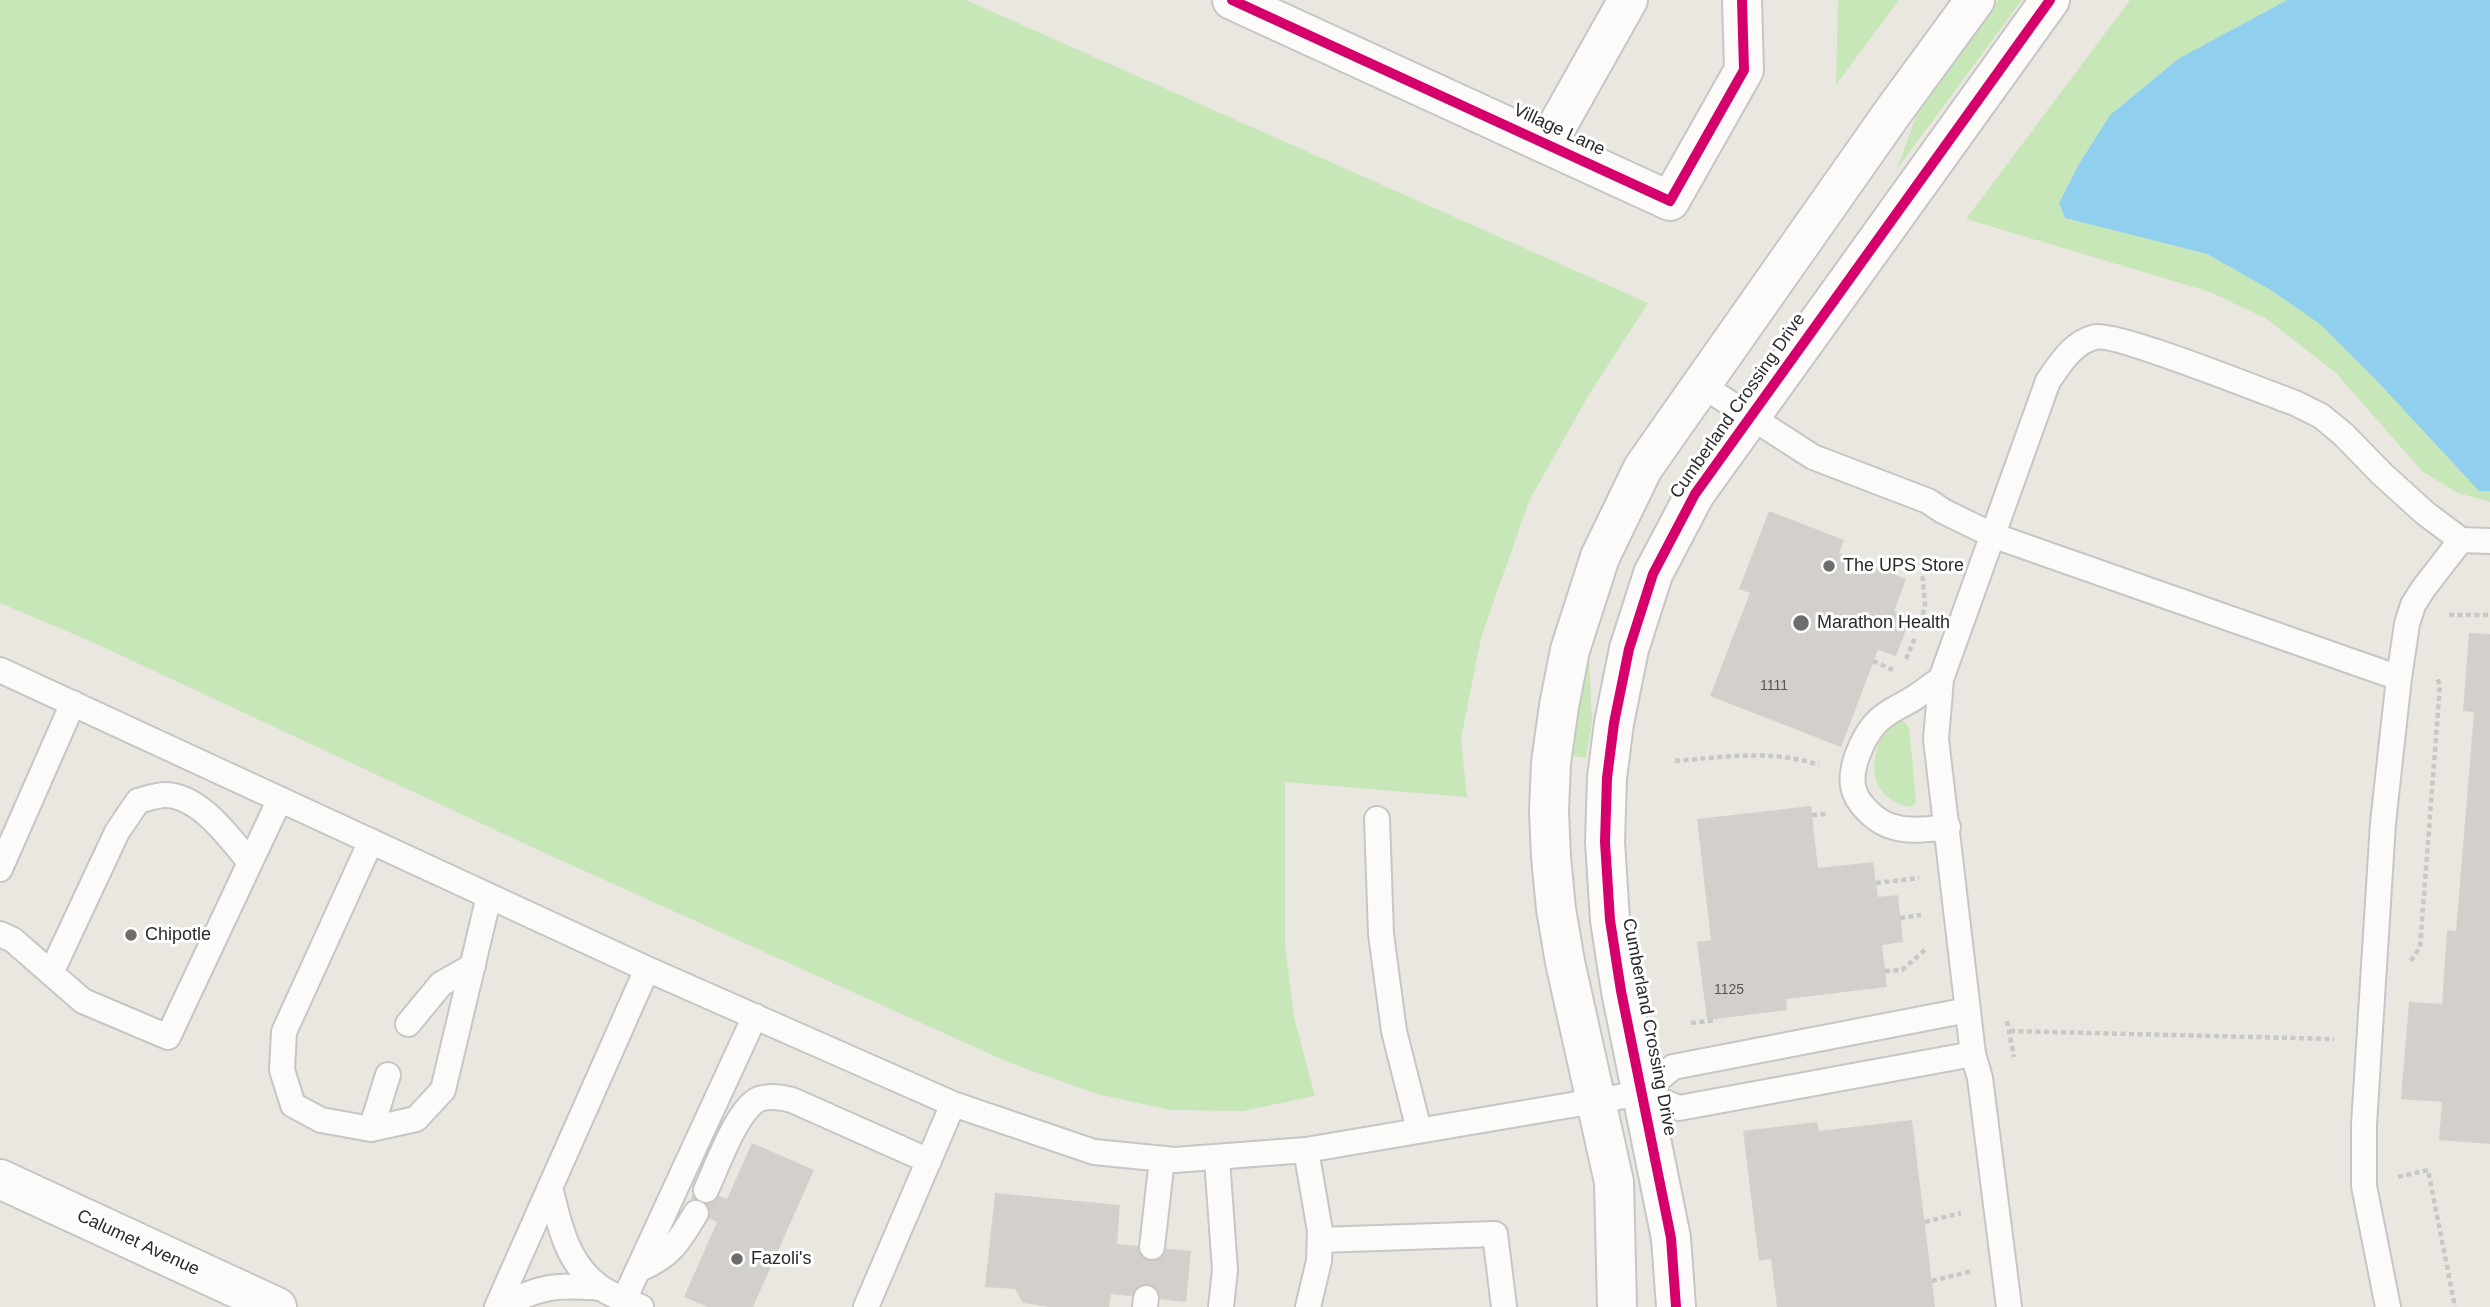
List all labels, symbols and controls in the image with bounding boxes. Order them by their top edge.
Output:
street label: Village Lane [1510,99,1608,161]
street label: Cumberland Crossing Drive [1666,309,1810,503]
place label: The UPS Store [1843,555,1964,577]
marker: The UPS Store [1821,558,1837,574]
place label: Marathon Health [1817,612,1950,634]
marker: Marathon Health [1791,613,1811,633]
house number: 1111 [1760,678,1788,694]
street label: Cumberland Crossing Drive [1617,916,1681,1138]
place label: Chipotle [145,924,211,946]
marker: Chipotle [123,927,139,943]
house number: 1125 [1714,982,1744,998]
street label: Calumet Avenue [73,1205,203,1281]
place label: Fazoli's [751,1248,811,1270]
marker: Fazoli's [729,1251,745,1267]

